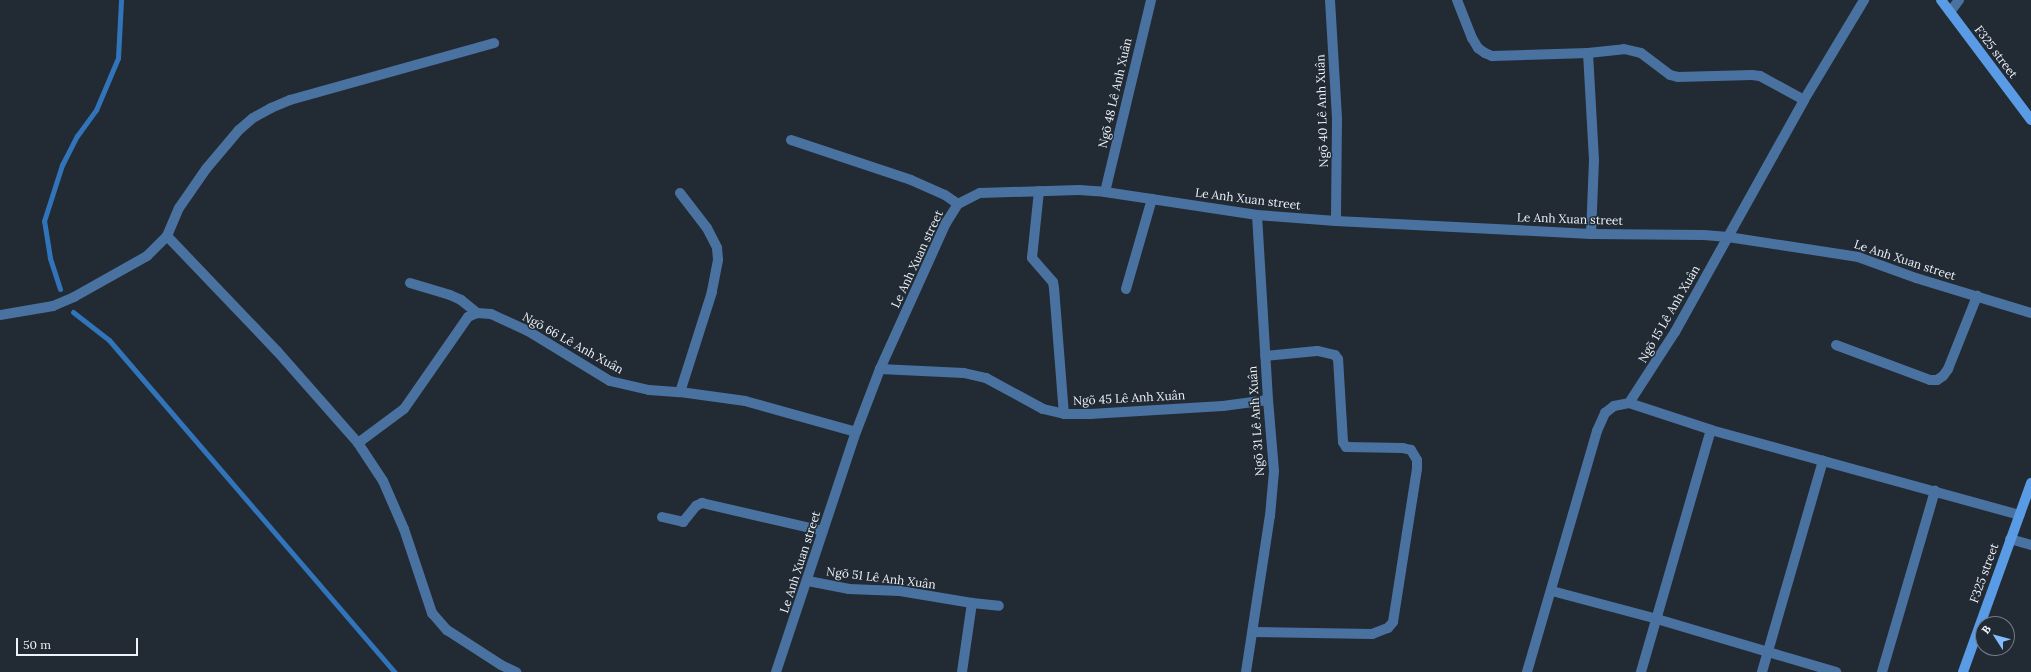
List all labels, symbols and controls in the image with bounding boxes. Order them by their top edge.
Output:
street label: F325 street [1972,23,2020,81]
street label: Ngõ 48 Lê Anh Xuân [1095,37,1135,149]
street label: Ngõ 40 Lê Anh Xuân [1313,54,1331,168]
street label: Le Anh Xuan street [1194,185,1302,213]
street label: Le Anh Xuan street [888,208,946,310]
street label: Le Anh Xuan street [1517,210,1623,228]
street label: Le Anh Xuan street [1852,237,1958,283]
street label: Ngõ 15 Lê Anh Xuân [1635,263,1703,365]
street label: Ngõ 66 Lê Anh Xuân [520,309,626,377]
street label: Ngõ 31 Lê Anh Xuân [1245,366,1267,476]
street label: Ngõ 45 Lê Anh Xuân [1073,388,1185,408]
street label: Le Anh Xuan street [777,509,823,615]
street label: F325 street [1967,541,2001,605]
street label: Ngõ 51 Lê Anh Xuân [826,564,936,592]
north arrow [1975,616,2015,656]
text: B [1978,622,1994,637]
scale bar [18,630,140,656]
text: 50 m [23,637,51,652]

